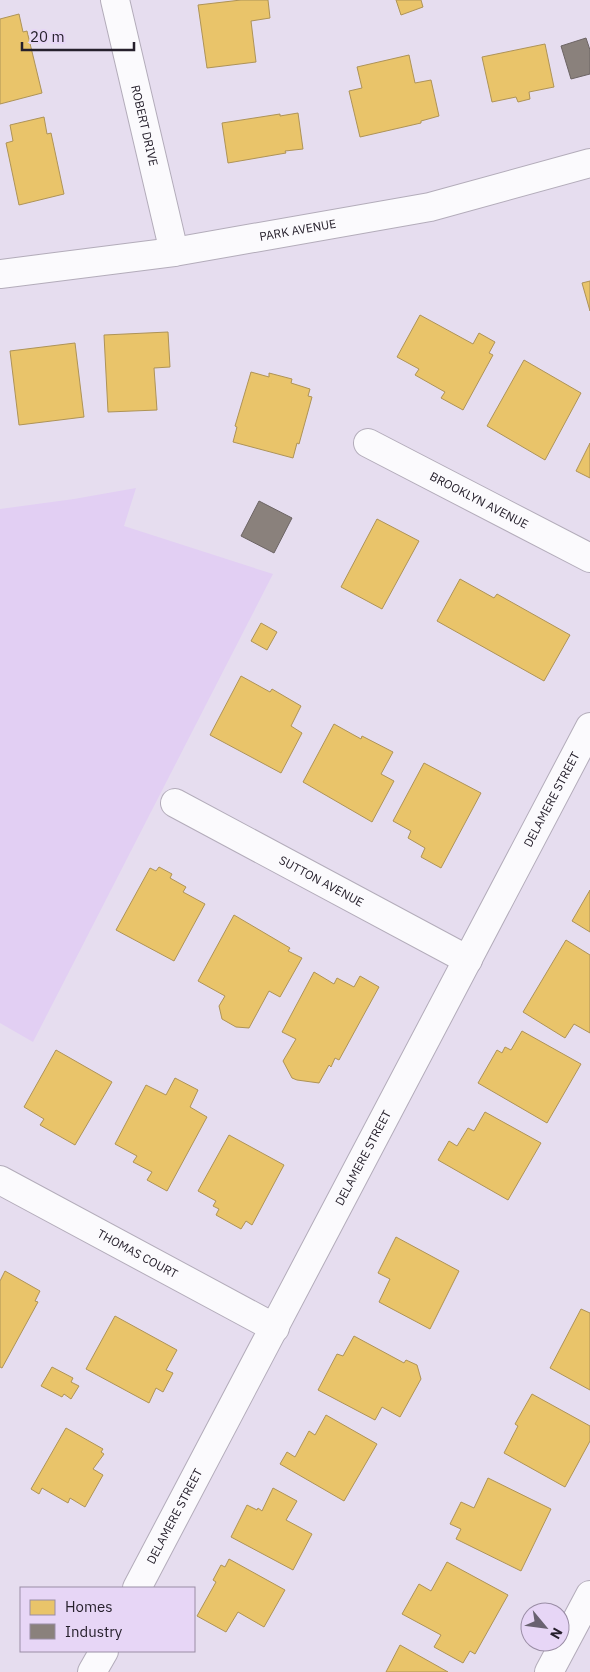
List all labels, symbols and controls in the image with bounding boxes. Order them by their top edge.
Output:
scale bar [22,20,135,52]
text: 20 m [30,27,65,46]
street label: ROBERT DRIVE [128,83,162,168]
street label: PARK AVENUE [258,216,337,244]
street label: BROOKLYN AVENUE [427,468,531,532]
street label: DELAMERE STREET [520,749,583,849]
street label: SUTTON AVENUE [277,852,366,910]
street label: DELAMERE STREET [332,1107,394,1208]
street label: THOMAS COURT [95,1226,181,1281]
street label: DELAMERE STREET [143,1466,206,1566]
legend [20,1587,195,1652]
text: Homes [65,1597,113,1616]
north arrow [520,1602,570,1652]
text: Industry [65,1622,123,1641]
text: N [546,1625,567,1642]

